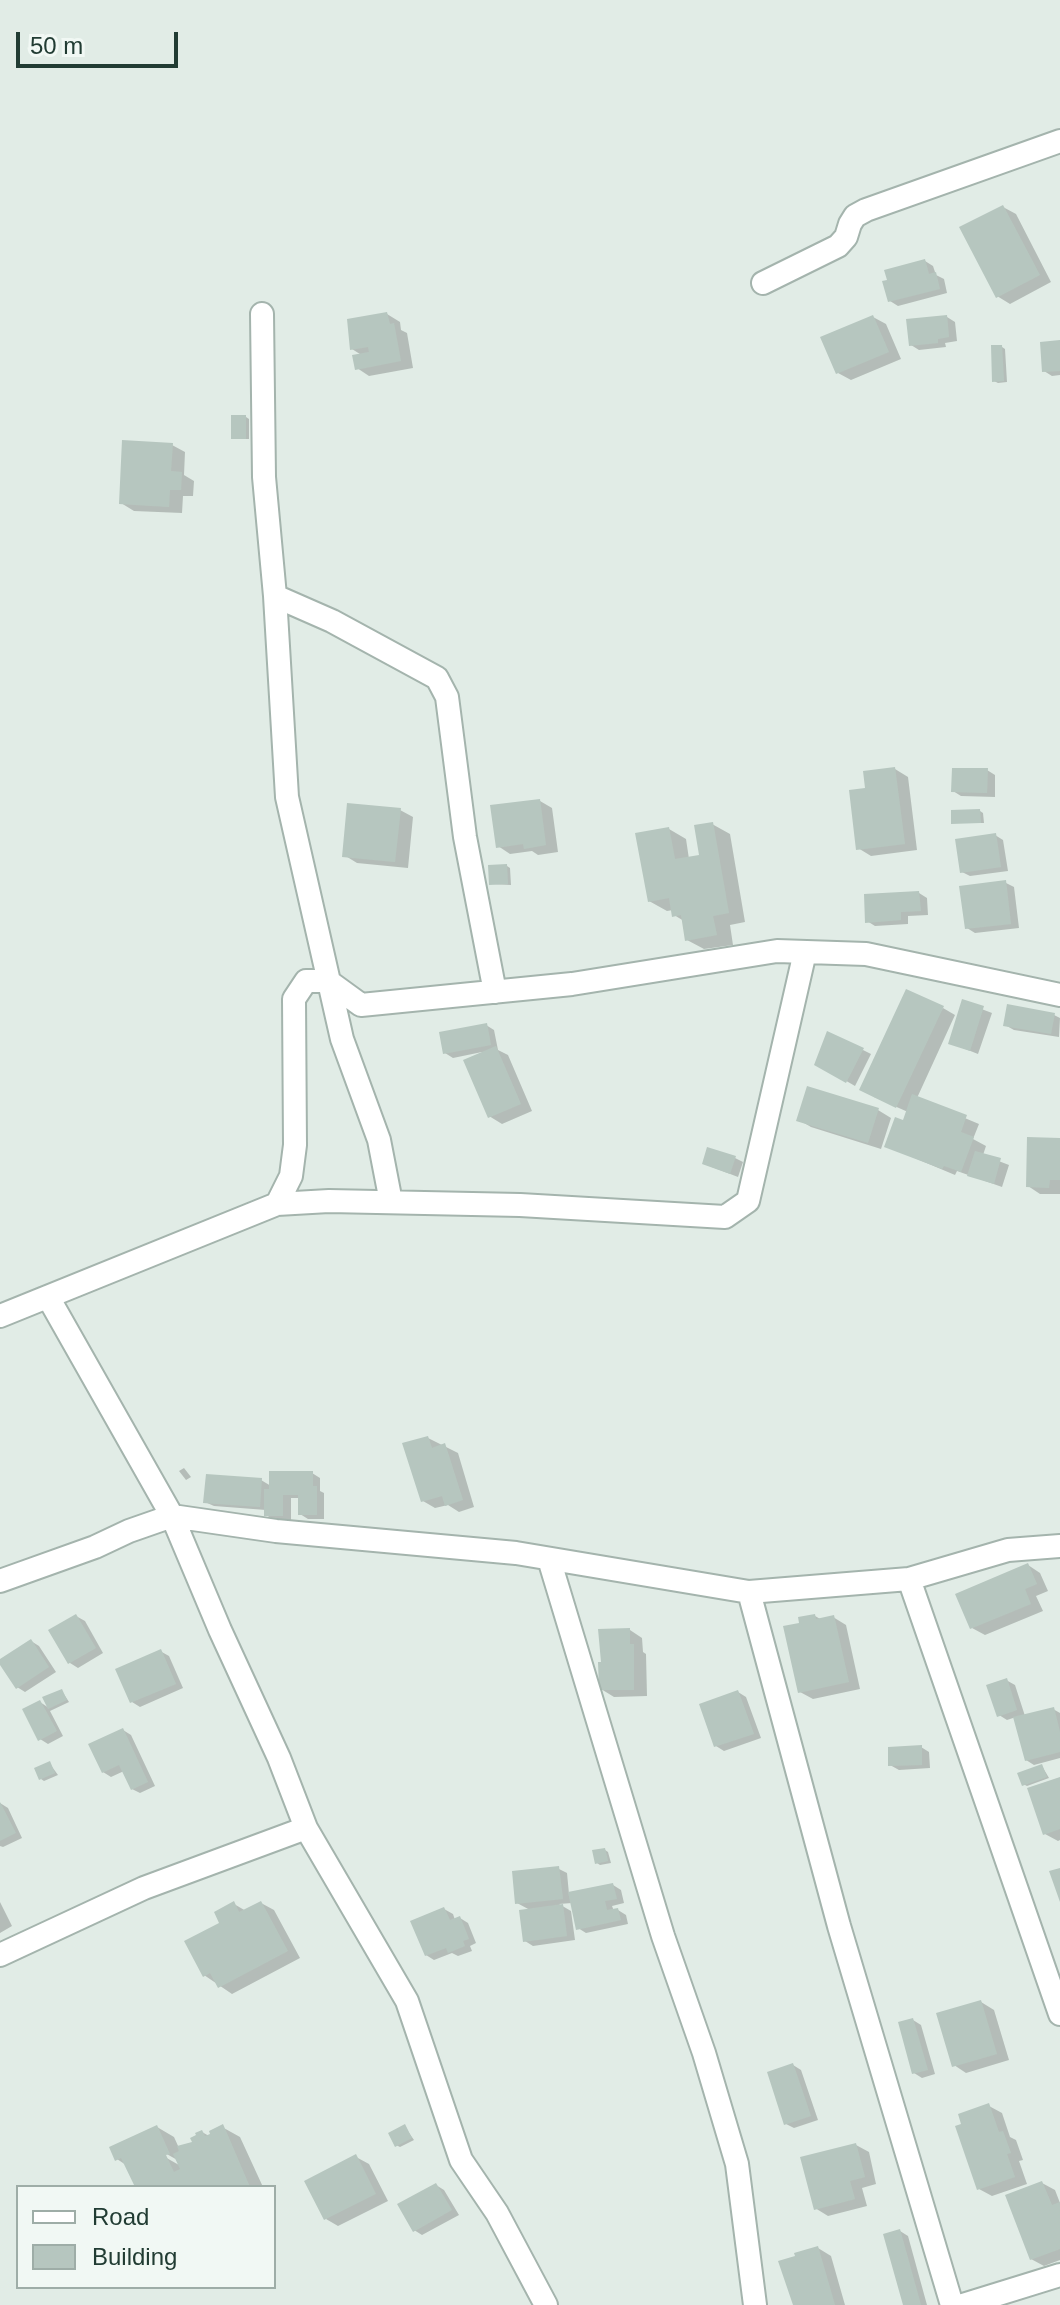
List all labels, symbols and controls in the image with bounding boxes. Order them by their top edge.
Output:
scale bar [20,16,182,66]
text: 50 m [30,32,83,59]
legend [16,2185,276,2289]
text: Road [92,2203,149,2230]
text: Building [92,2243,177,2270]

